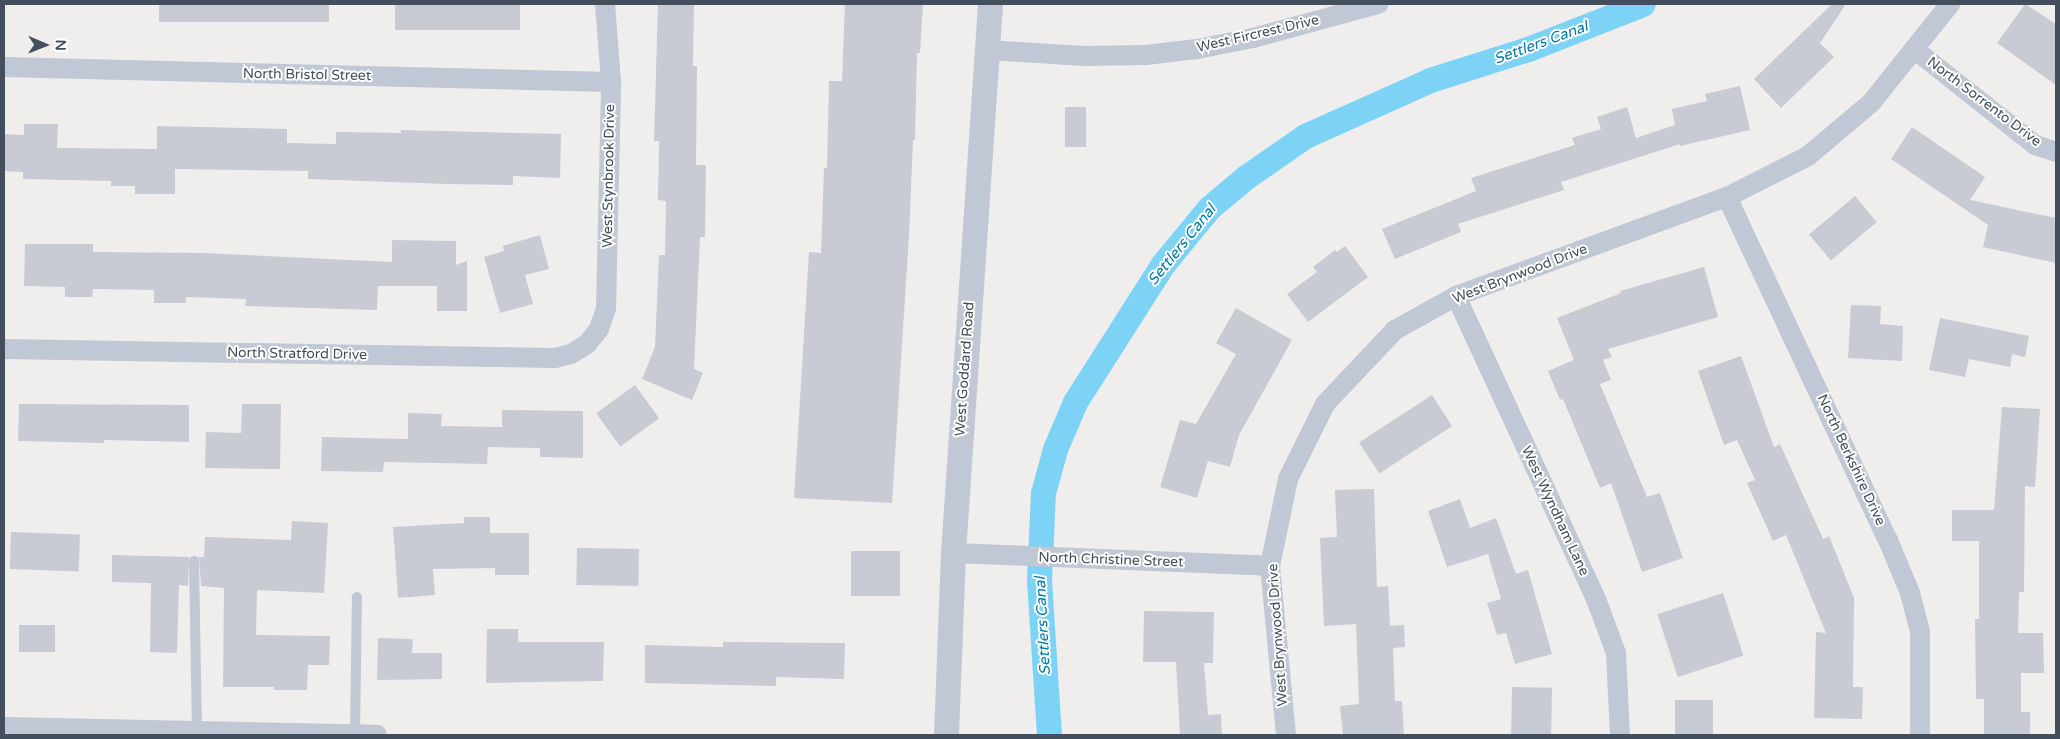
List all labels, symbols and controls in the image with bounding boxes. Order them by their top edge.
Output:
street label: West Fircrest Drive [1195,12,1321,56]
water label: Settlers Canal [1492,18,1590,68]
north arrow [20,20,70,70]
text: N [52,39,69,51]
street label: North Sorrento Drive [1924,54,2044,150]
street label: North Bristol Street [243,65,371,85]
street label: West Stynbrook Drive [599,104,619,248]
water label: Settlers Canal [1144,201,1220,289]
street label: West Brynwood Drive [1450,241,1590,307]
street label: West Goddard Road [952,301,978,437]
street label: North Stratford Drive [227,344,367,364]
street label: North Berkshire Drive [1813,392,1889,528]
street label: West Wyndham Lane [1518,443,1592,579]
street label: North Christine Street [1038,549,1184,571]
street label: West Brynwood Drive [1265,563,1291,707]
water label: Settlers Canal [1031,576,1055,676]

